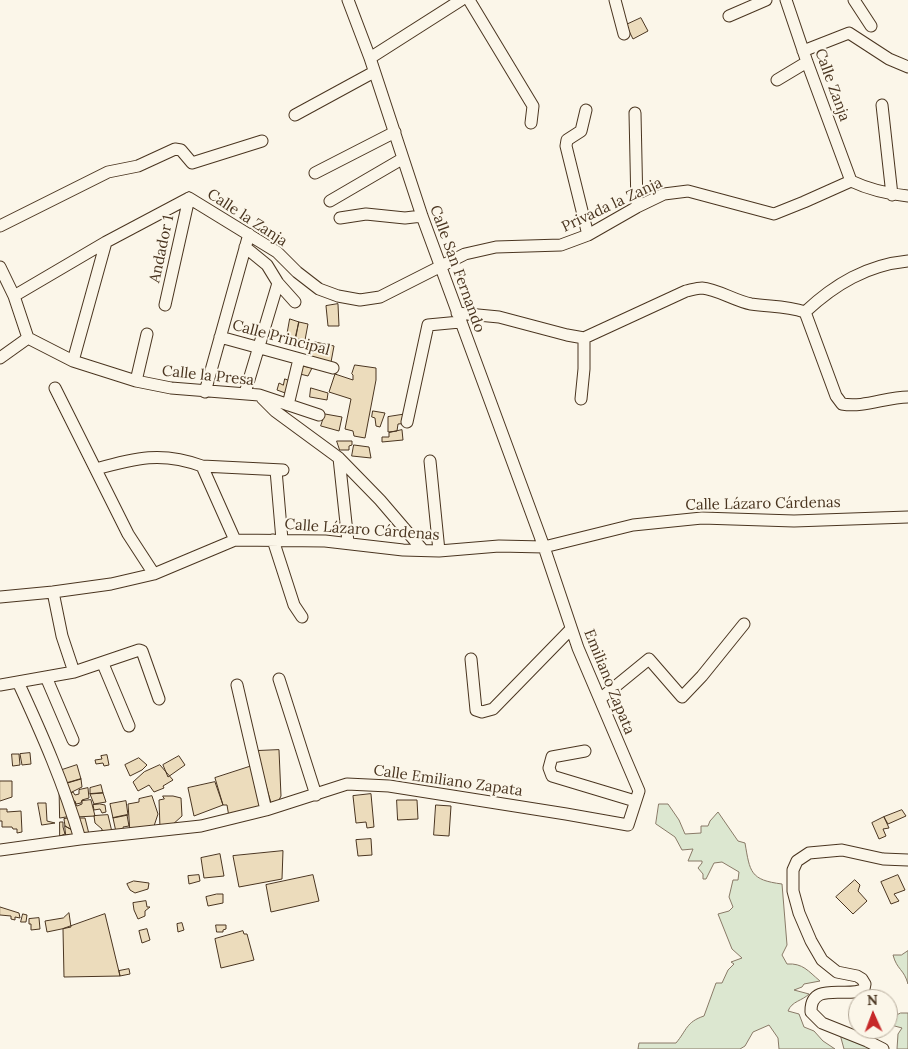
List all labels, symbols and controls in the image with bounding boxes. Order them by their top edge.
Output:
street label: Calle Zanja [811,46,853,124]
street label: Privada la Zanja [559,174,665,236]
street label: Calle la Zanja [204,185,290,251]
street label: Calle San Fernando [426,203,488,335]
street label: Andador 1 [146,213,178,285]
street label: Calle Principal [230,316,332,360]
street label: Calle la Presa [161,362,255,390]
street label: Calle Lázaro Cárdenas [685,494,841,514]
street label: Calle Lázaro Cárdenas [284,516,440,544]
street label: Emiliano Zapata [580,627,638,737]
street label: Calle Emiliano Zapata [372,762,524,800]
north arrow [848,989,898,1039]
text: N [867,991,878,1009]

